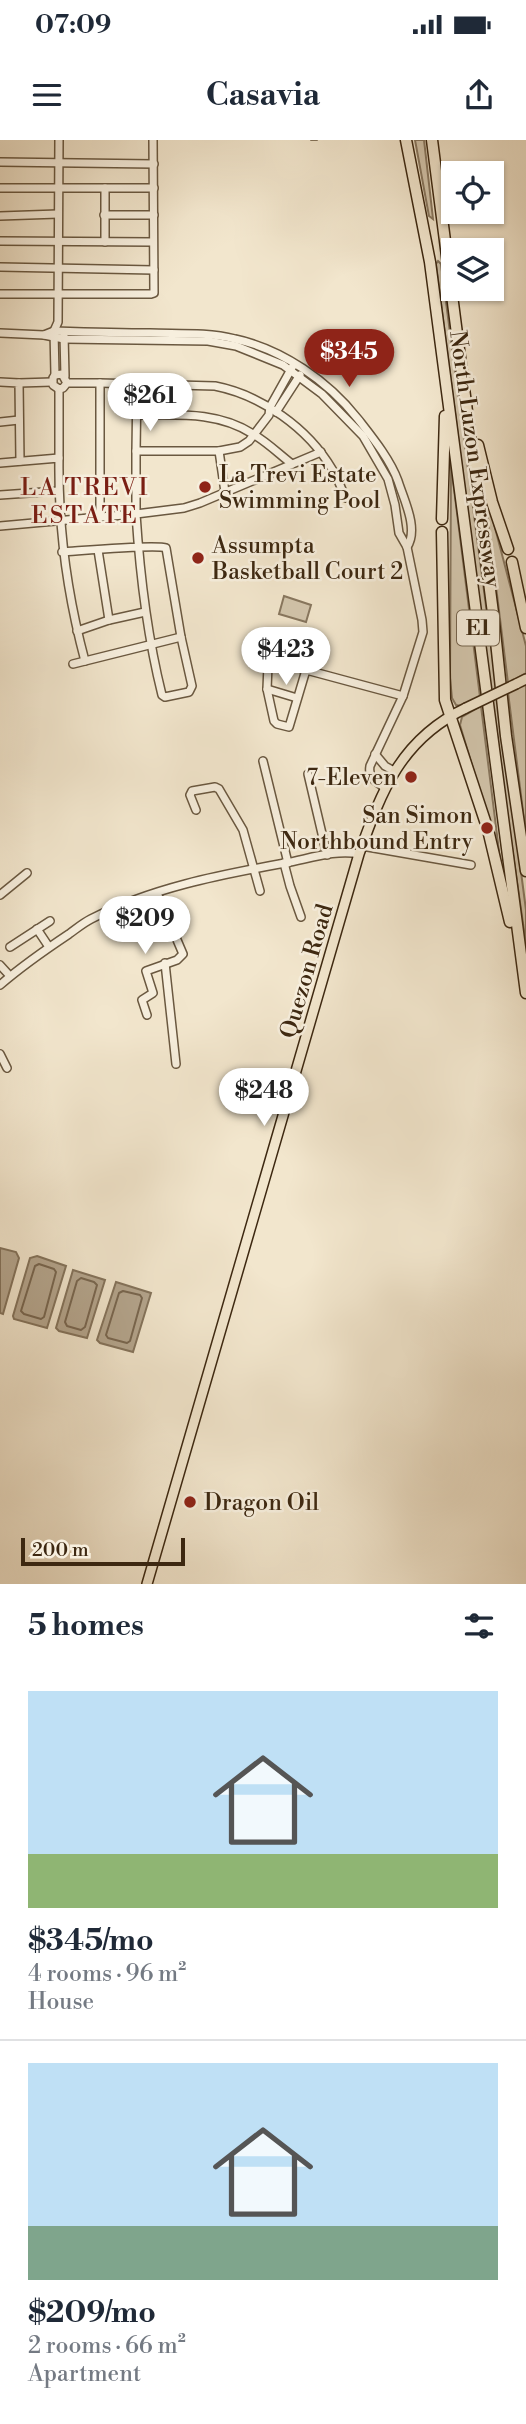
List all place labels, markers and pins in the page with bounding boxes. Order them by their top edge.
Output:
pin: $345 [308,330,390,389]
pin: $261 [109,373,191,433]
place label: La Trevi Estate Swimming Pool [219,461,381,515]
marker: La Trevi Estate Swimming Pool [197,479,213,495]
place label: Assumpta Basketball Court 2 [211,532,403,586]
marker: Assumpta Basketball Court 2 [190,550,206,566]
pin: $423 [245,628,327,687]
place label: 7-Eleven [306,764,397,792]
marker: 7-Eleven [403,769,419,785]
place label: San Simon Northbound Entry [280,802,474,856]
marker: San Simon Northbound Entry [479,820,495,836]
pin: $209 [104,896,186,956]
pin: $248 [223,1068,305,1128]
place label: Dragon Oil [204,1489,319,1517]
marker: Dragon Oil [182,1494,198,1510]

